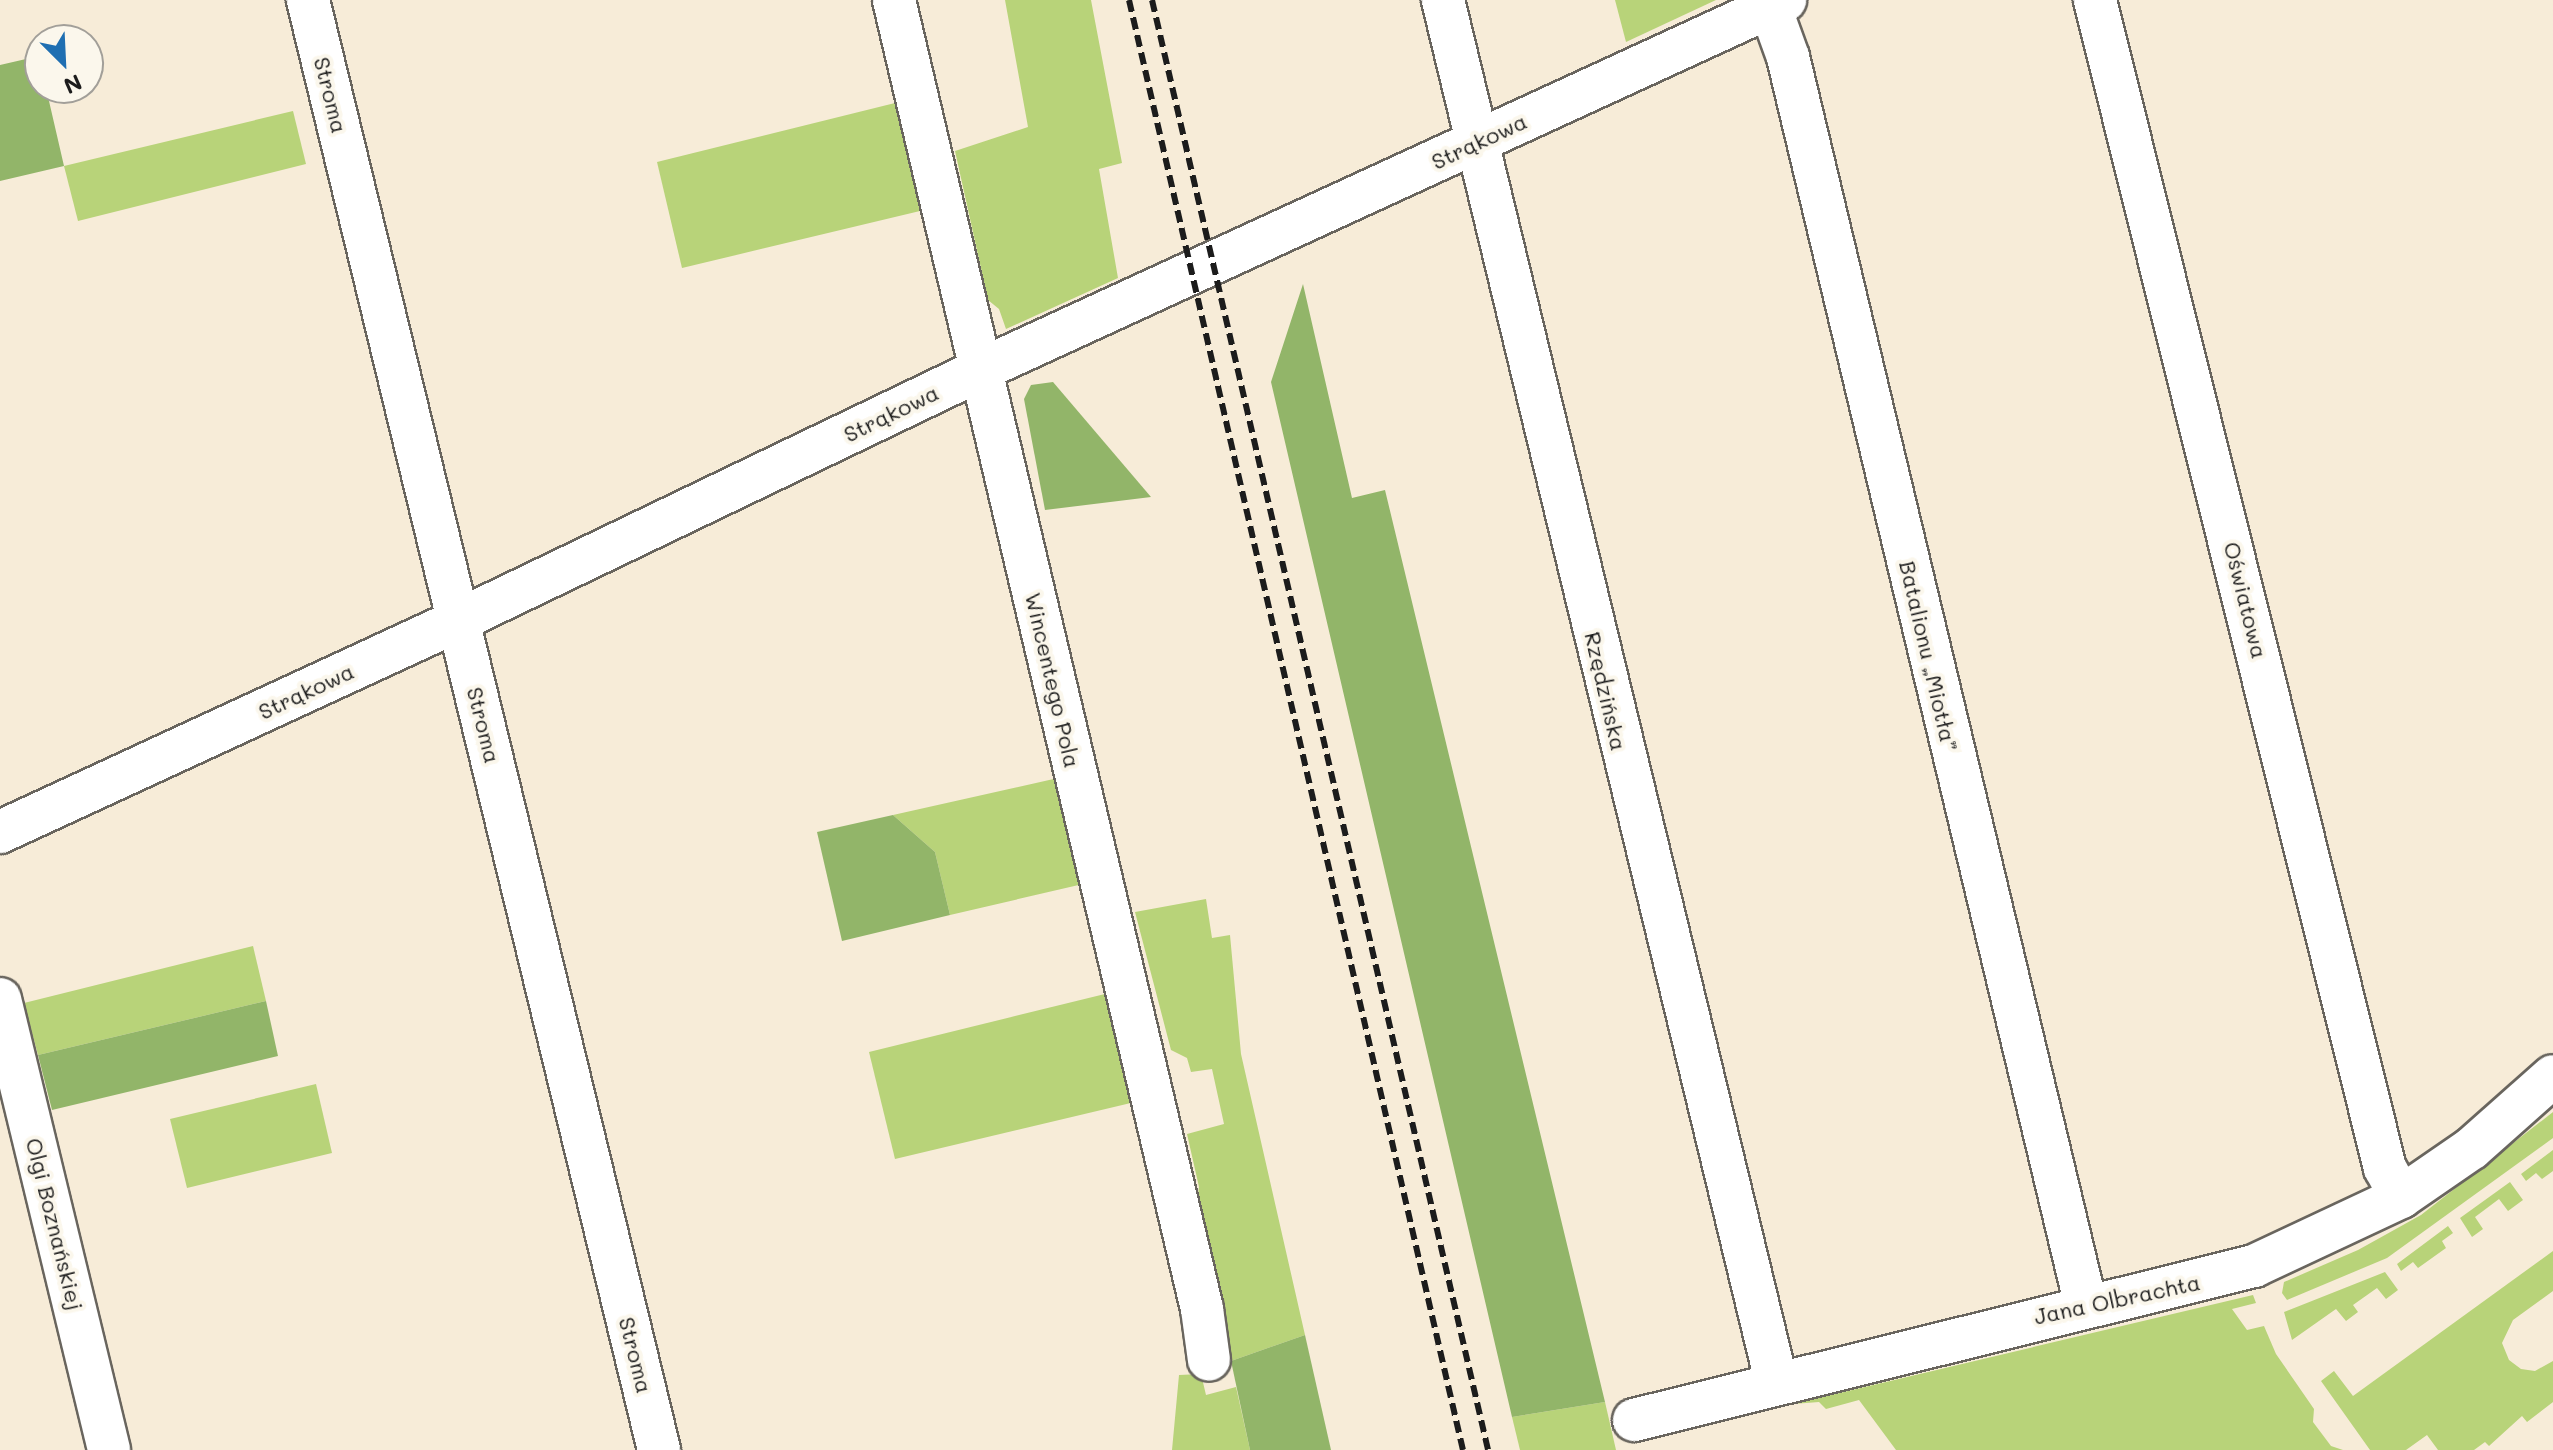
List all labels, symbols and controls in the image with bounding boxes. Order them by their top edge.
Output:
north arrow [24,24,104,104]
street label: Stroma [309,54,353,136]
text: N [60,68,87,101]
street label: Strąkowa [1427,107,1531,175]
street label: Strąkowa [839,379,943,447]
street label: Oświatowa [2219,539,2273,661]
street label: Batalionu „Miotła” [1894,558,1964,754]
street label: Wincentego Pola [1020,590,1086,770]
street label: Rzędzińska [1580,629,1632,753]
street label: Strąkowa [254,657,358,725]
street label: Stroma [462,684,506,766]
street label: Olgi Boznańskiej [21,1135,89,1313]
street label: Jana Olbrachta [2032,1269,2202,1329]
street label: Stroma [614,1314,658,1396]

